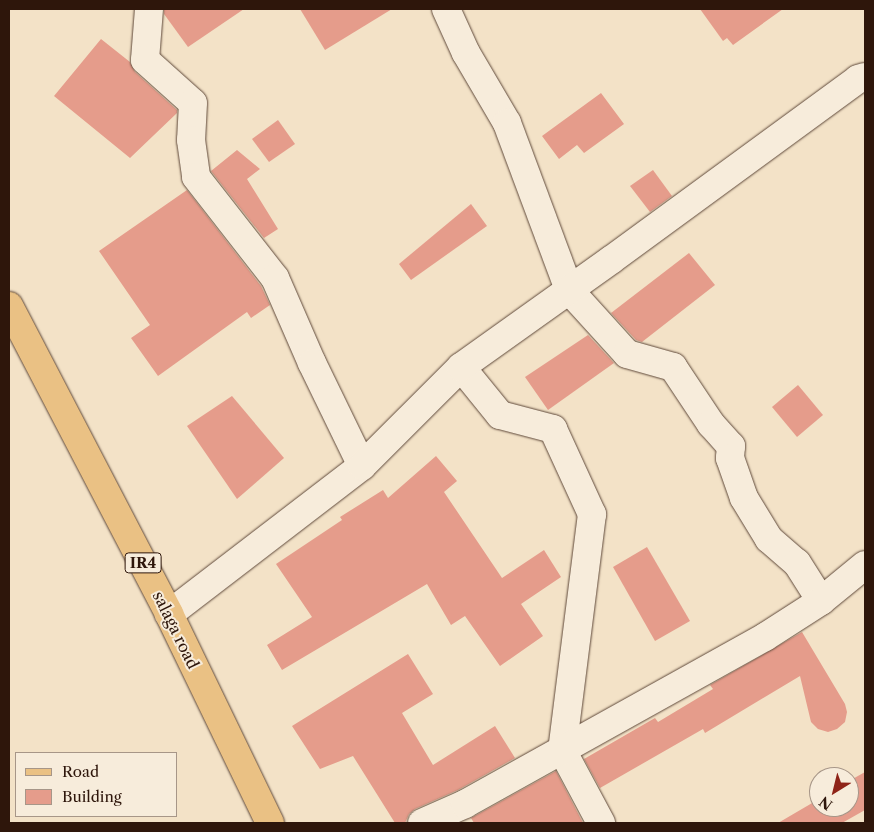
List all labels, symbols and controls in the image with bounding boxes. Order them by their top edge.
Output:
road number: IR4 [124,550,162,576]
street label: salaga road [149,588,203,672]
legend [15,752,178,817]
text: Road [62,762,99,781]
north arrow [809,767,859,817]
text: Building [62,787,122,806]
text: N [816,792,836,814]

